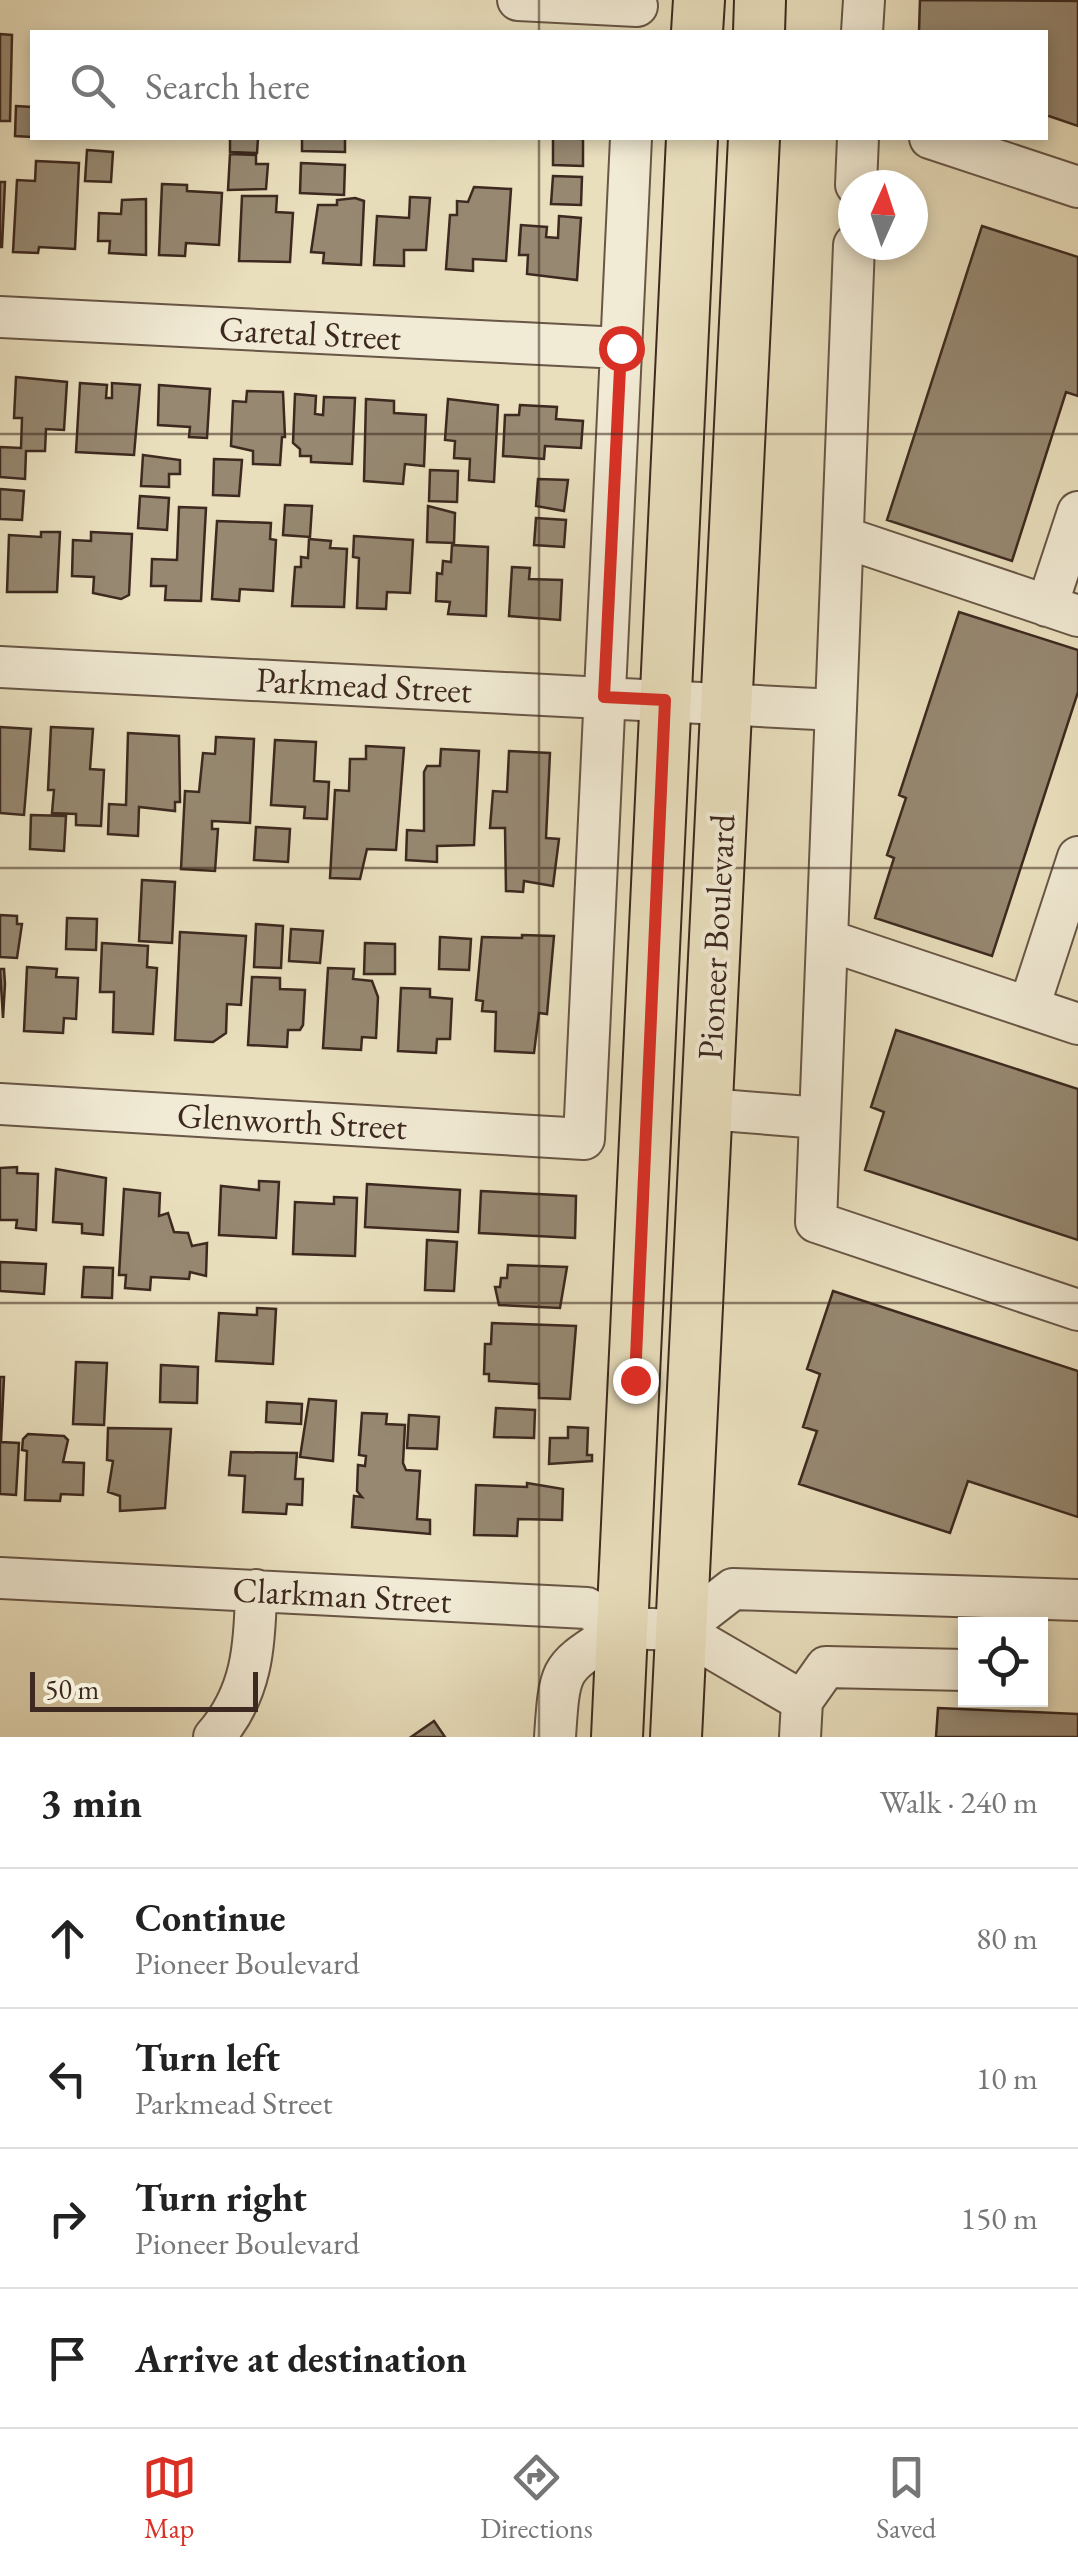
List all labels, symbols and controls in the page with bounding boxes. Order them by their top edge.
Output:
search box [30,30,1048,140]
icon: search [65,58,120,113]
text: Search here [145,61,310,110]
north arrow [838,170,928,260]
street label: Garetal Street [218,305,402,360]
route start [599,326,645,372]
street label: Parkmead Street [255,656,473,713]
street label: Pioneer Boulevard [687,813,744,1061]
street label: Glenworth Street [176,1092,408,1149]
route end [613,1358,659,1404]
street label: Clarkman Street [232,1566,453,1623]
map controls [958,1617,1048,1707]
button: locate [958,1617,1048,1707]
scale bar [30,1667,258,1712]
text: 50 m [45,1671,99,1707]
text: 3 min [40,1775,142,1830]
text: Walk · 240 m [880,1781,1038,1823]
text: Continue [135,1893,286,1942]
icon: ahead [40,1911,95,1966]
text: 80 m [976,1917,1038,1959]
text: Pioneer Boulevard [135,1942,360,1984]
text: Turn left [135,2033,280,2082]
icon: left [40,2051,95,2106]
text: 10 m [976,2057,1038,2099]
text: Parkmead Street [135,2082,333,2124]
text: Turn right [135,2173,307,2222]
icon: right [40,2191,95,2246]
text: 150 m [961,2197,1038,2239]
text: Pioneer Boulevard [135,2222,360,2264]
icon: arrive [40,2331,95,2386]
text: Arrive at destination [135,2334,467,2383]
tab: Map [142,2450,197,2546]
tab: Directions [480,2450,593,2546]
tab: Saved [876,2450,936,2546]

